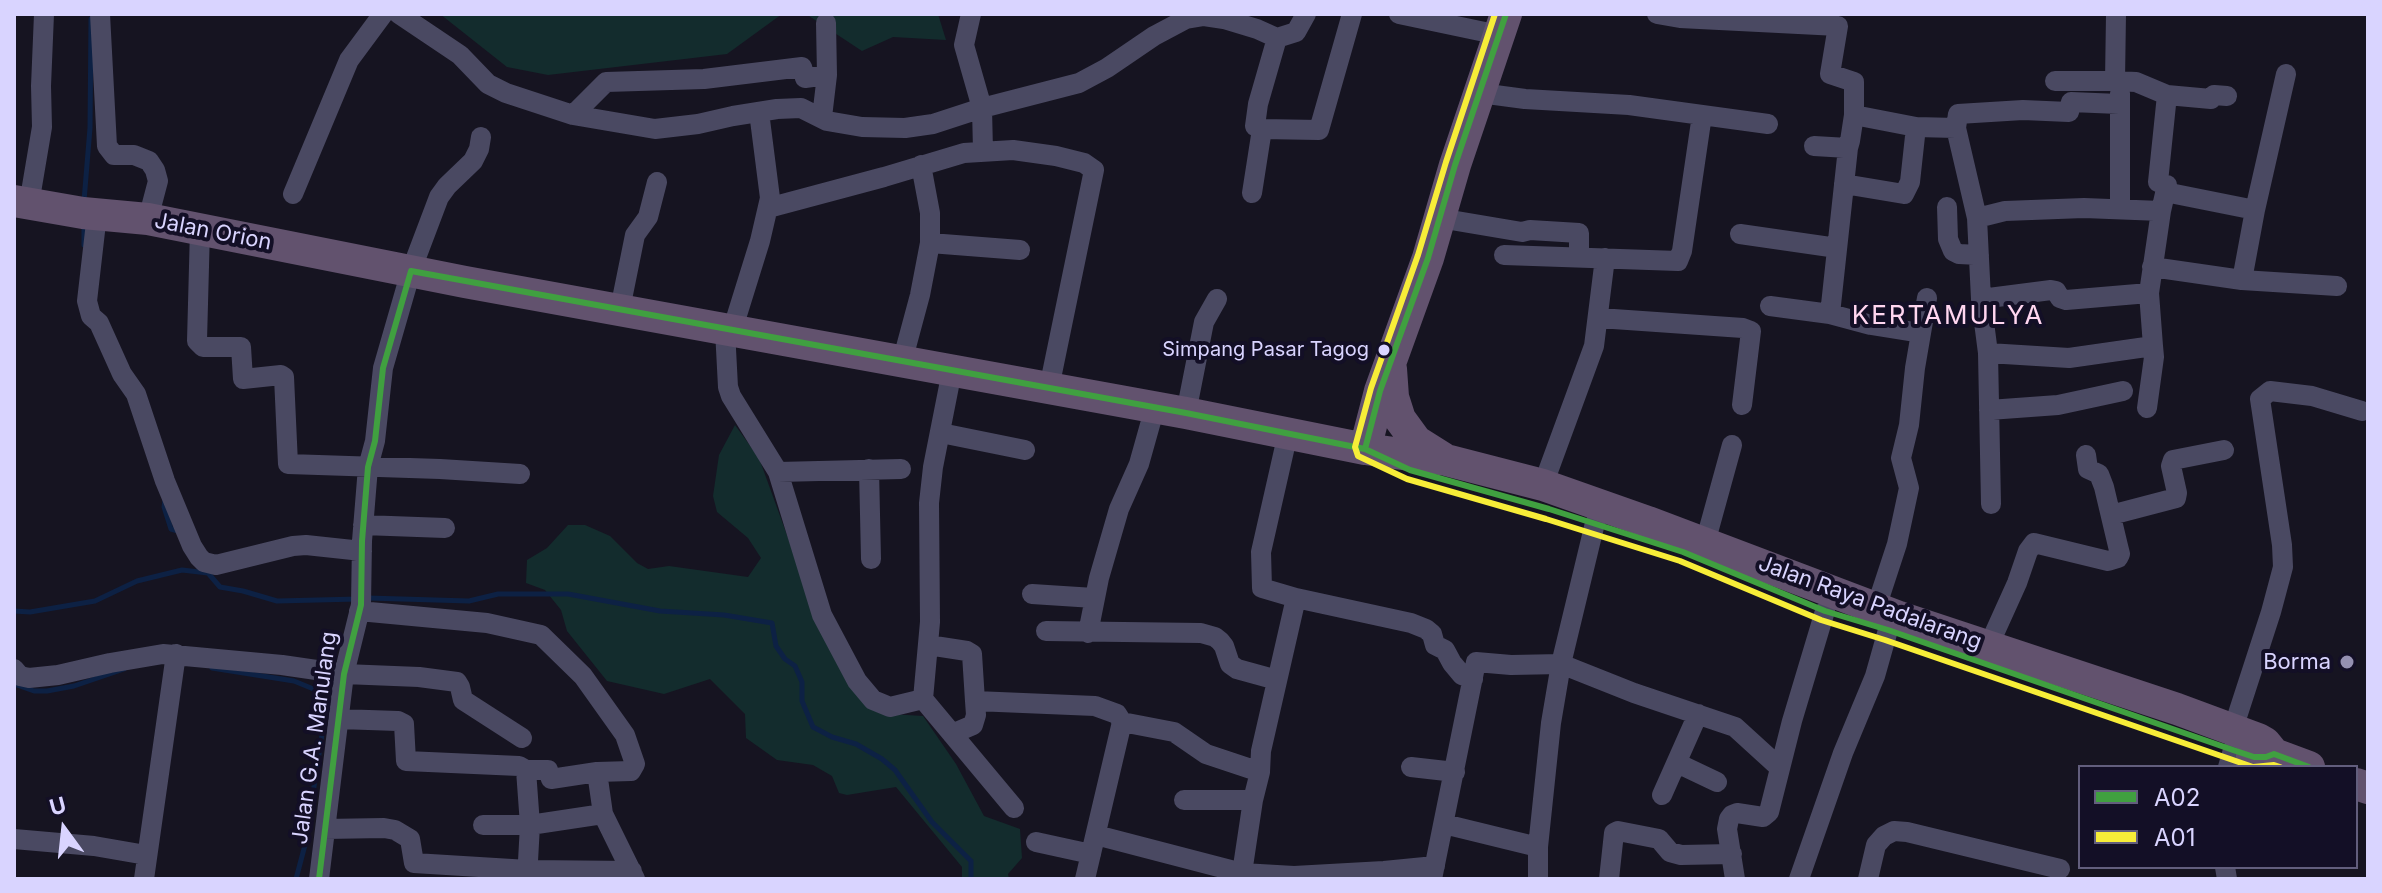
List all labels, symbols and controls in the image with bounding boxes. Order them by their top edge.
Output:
street label: Jalan Orion [152,208,274,256]
district label: KERTAMULYA [1852,300,2044,332]
place label: Simpang Pasar Tagog [1162,338,1369,362]
marker: Simpang Pasar Tagog [1376,342,1392,358]
street label: Jalan Raya Padalarang [1755,550,1985,656]
street label: Jalan G.A. Manulang [287,630,343,846]
place label: Borma [2263,649,2331,675]
marker: Borma [2338,653,2356,671]
legend [2078,765,2358,869]
text: A02 [2154,783,2200,812]
north arrow [24,789,104,869]
text: U [47,791,69,820]
text: A01 [2154,823,2195,852]

